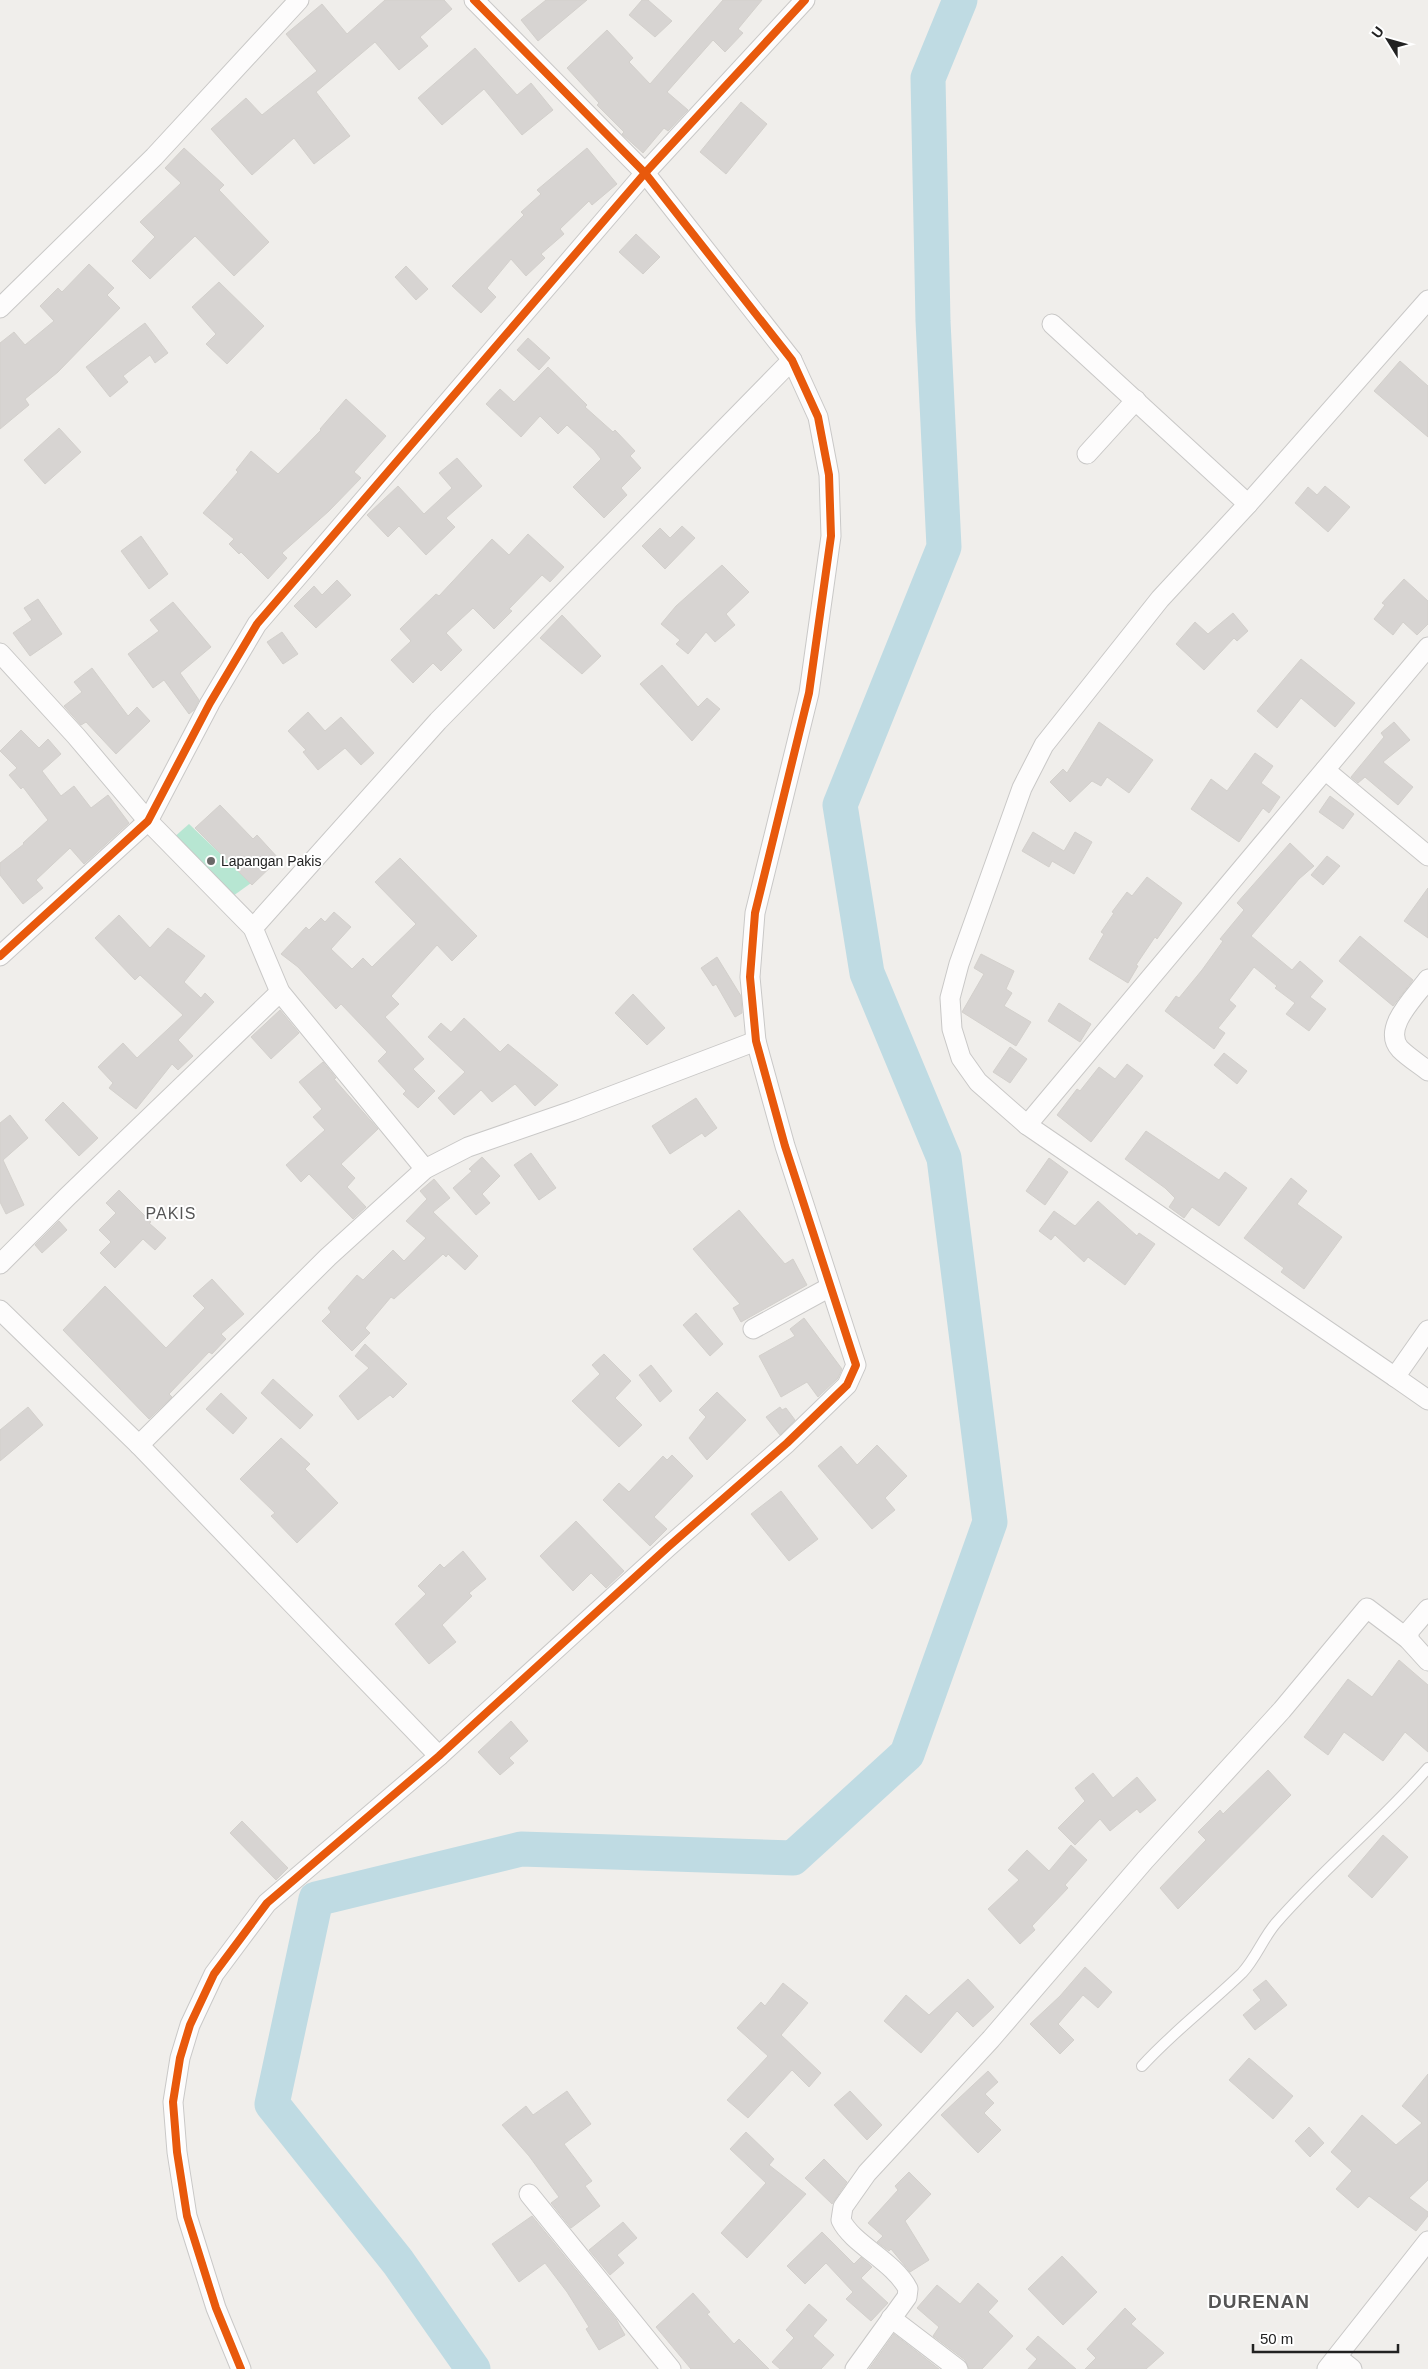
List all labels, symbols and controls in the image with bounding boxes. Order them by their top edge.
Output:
north arrow [1363,15,1413,65]
text: U [1368,23,1387,41]
place label: Lapangan Pakis [221,853,321,869]
marker: Lapangan Pakis [205,855,217,867]
district label: PAKIS [146,1205,196,1222]
district label: DURENAN [1208,2291,1310,2312]
scale bar [1253,2322,1398,2354]
text: 50 m [1260,2330,1293,2347]

